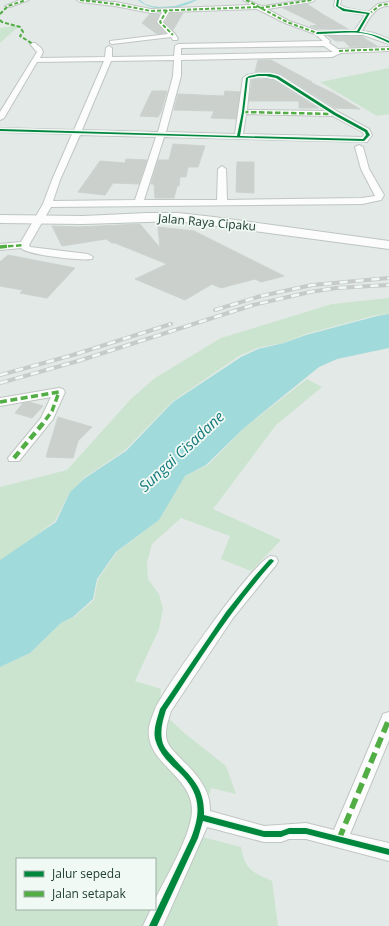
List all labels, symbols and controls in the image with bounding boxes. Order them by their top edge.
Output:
street label: Jalan Raya Cipaku [156,209,257,235]
water label: Sungai Cisadane [134,406,228,496]
legend [16,858,156,910]
text: Jalur sepeda [51,865,121,882]
text: Jalan setapak [51,885,126,902]

